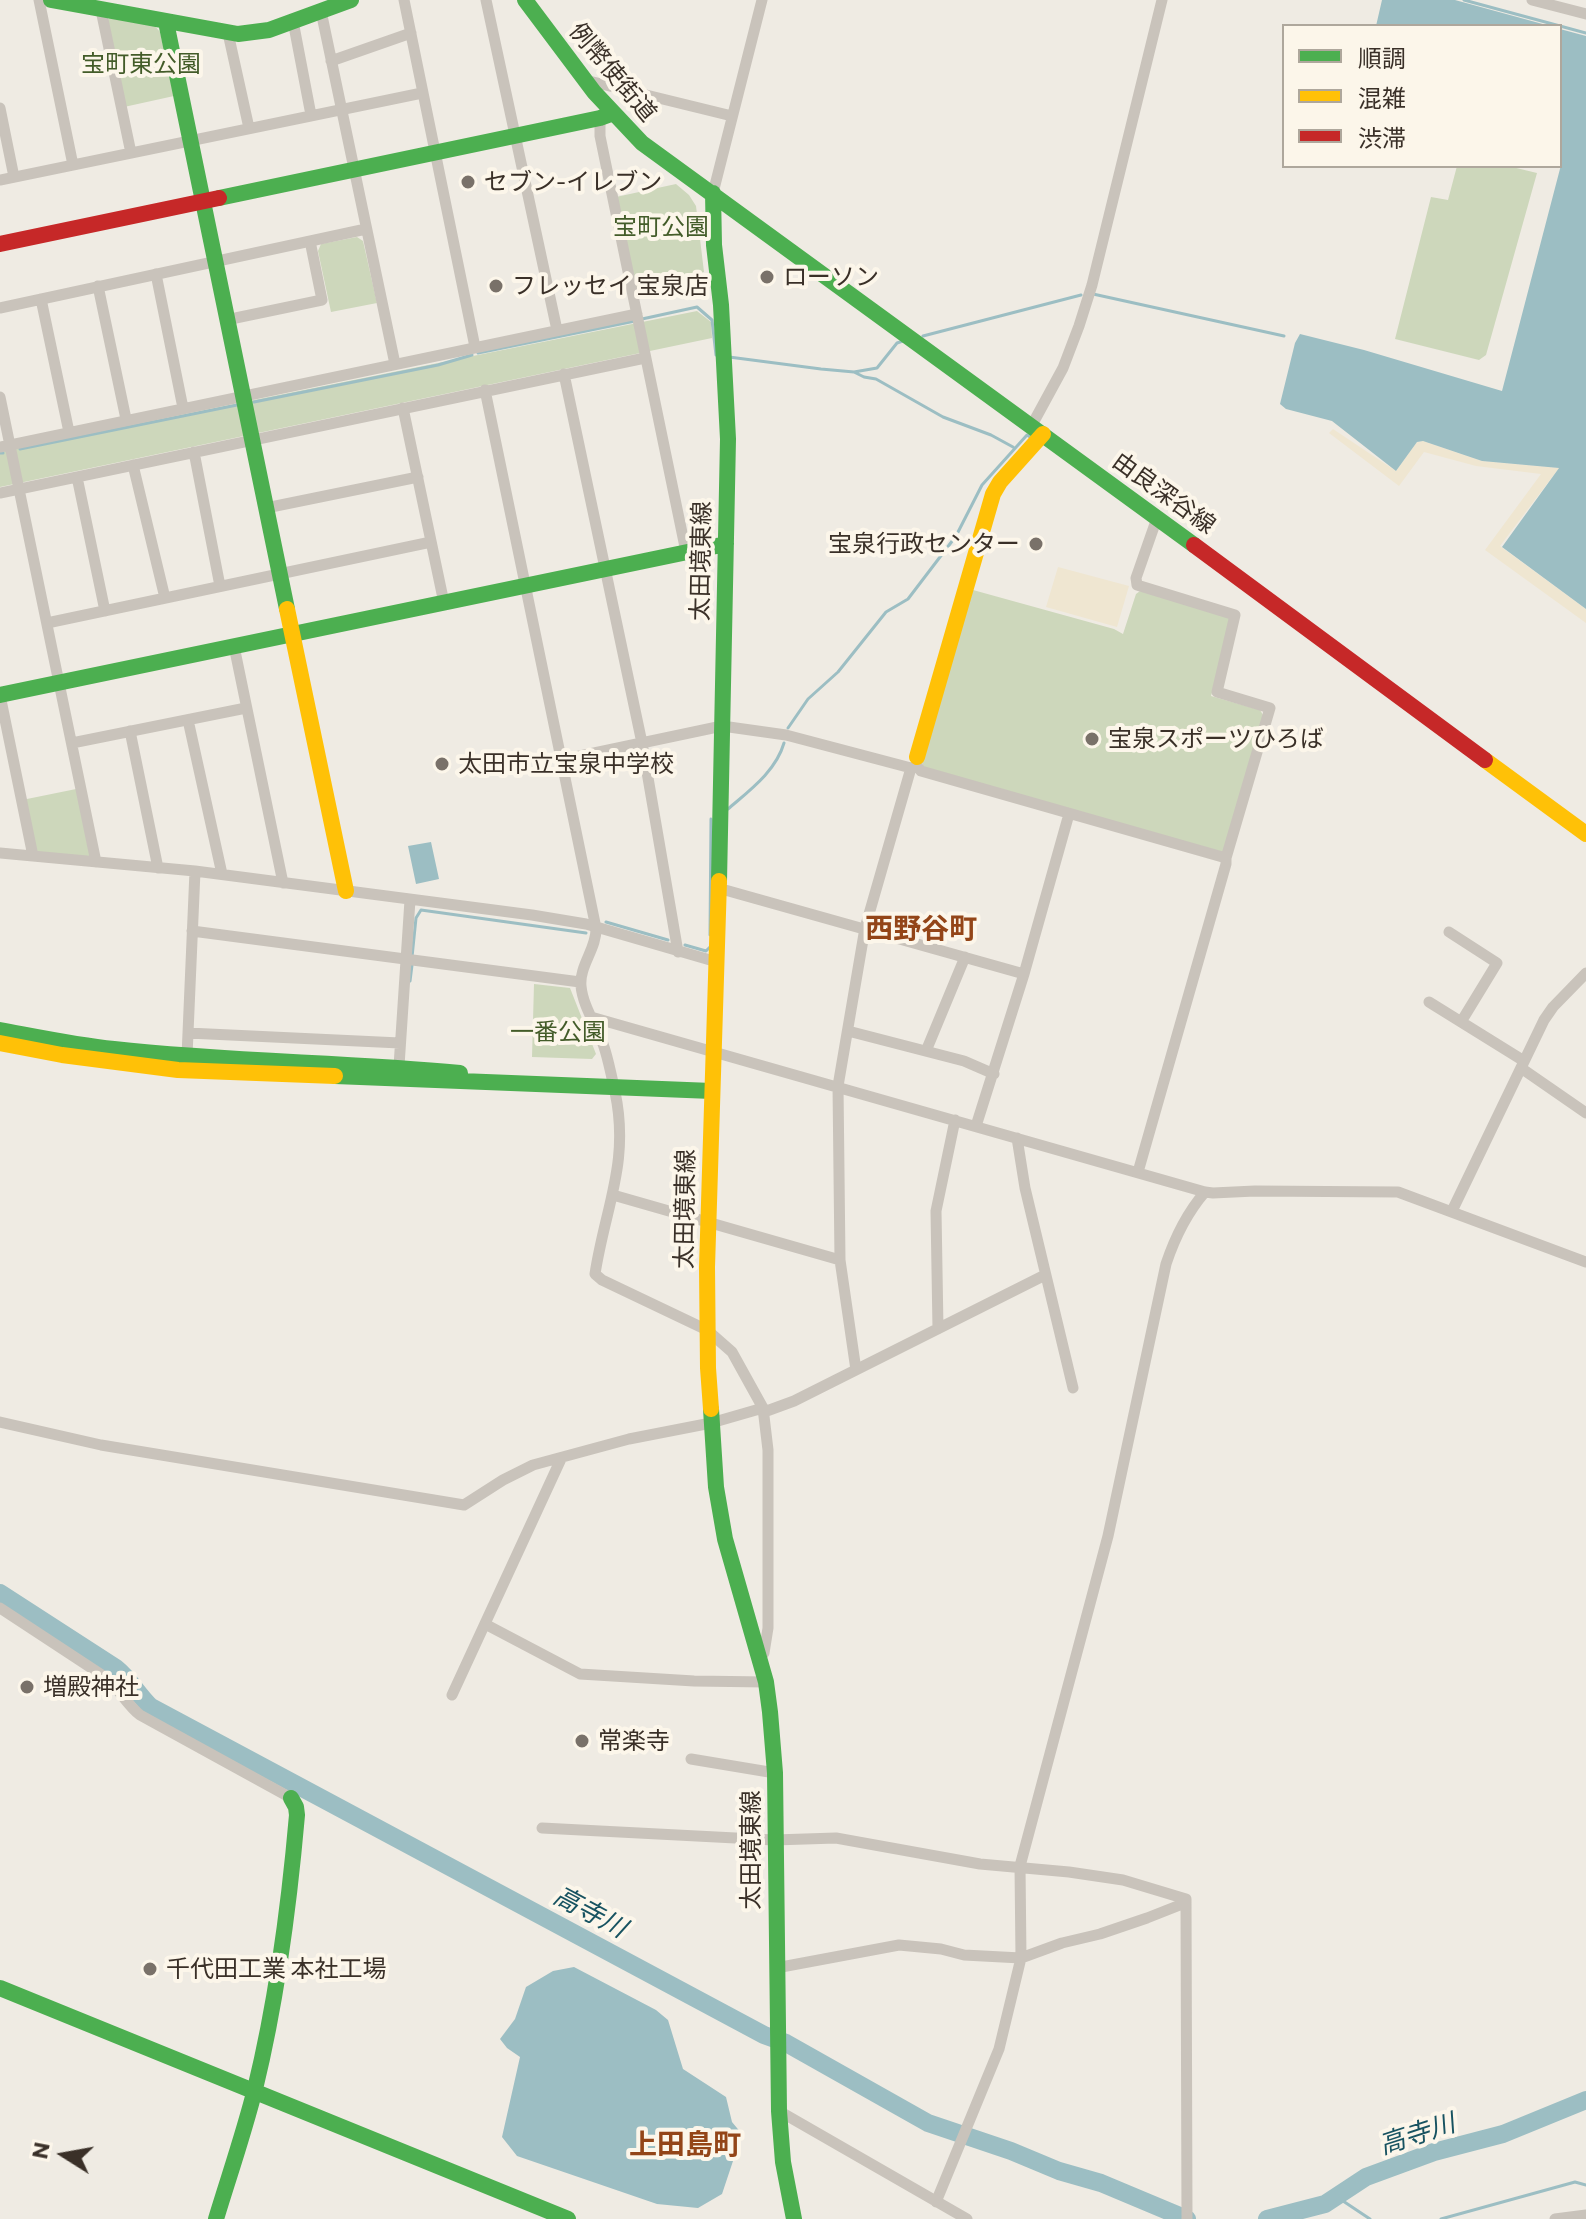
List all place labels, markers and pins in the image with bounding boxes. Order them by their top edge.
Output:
place label: セブン-イレブン [484,168,662,196]
marker: セブン-イレブン [459,173,477,191]
place label: ローソン [783,263,879,291]
marker: ローソン [758,268,776,286]
place label: フレッセイ 宝泉店 [512,272,709,300]
marker: フレッセイ 宝泉店 [487,277,505,295]
place label: 宝泉行政センター [828,530,1020,558]
marker: 宝泉行政センター [1027,535,1045,553]
place label: 宝泉スポーツひろば [1108,725,1324,753]
marker: 宝泉スポーツひろば [1083,730,1101,748]
place label: 太田市立宝泉中学校 [458,750,674,778]
marker: 太田市立宝泉中学校 [433,755,451,773]
place label: 増殿神社 [43,1673,139,1701]
marker: 増殿神社 [18,1678,36,1696]
place label: 常楽寺 [598,1727,670,1755]
marker: 常楽寺 [573,1732,591,1750]
place label: 千代田工業 本社工場 [166,1955,387,1983]
marker: 千代田工業 本社工場 [141,1960,159,1978]

